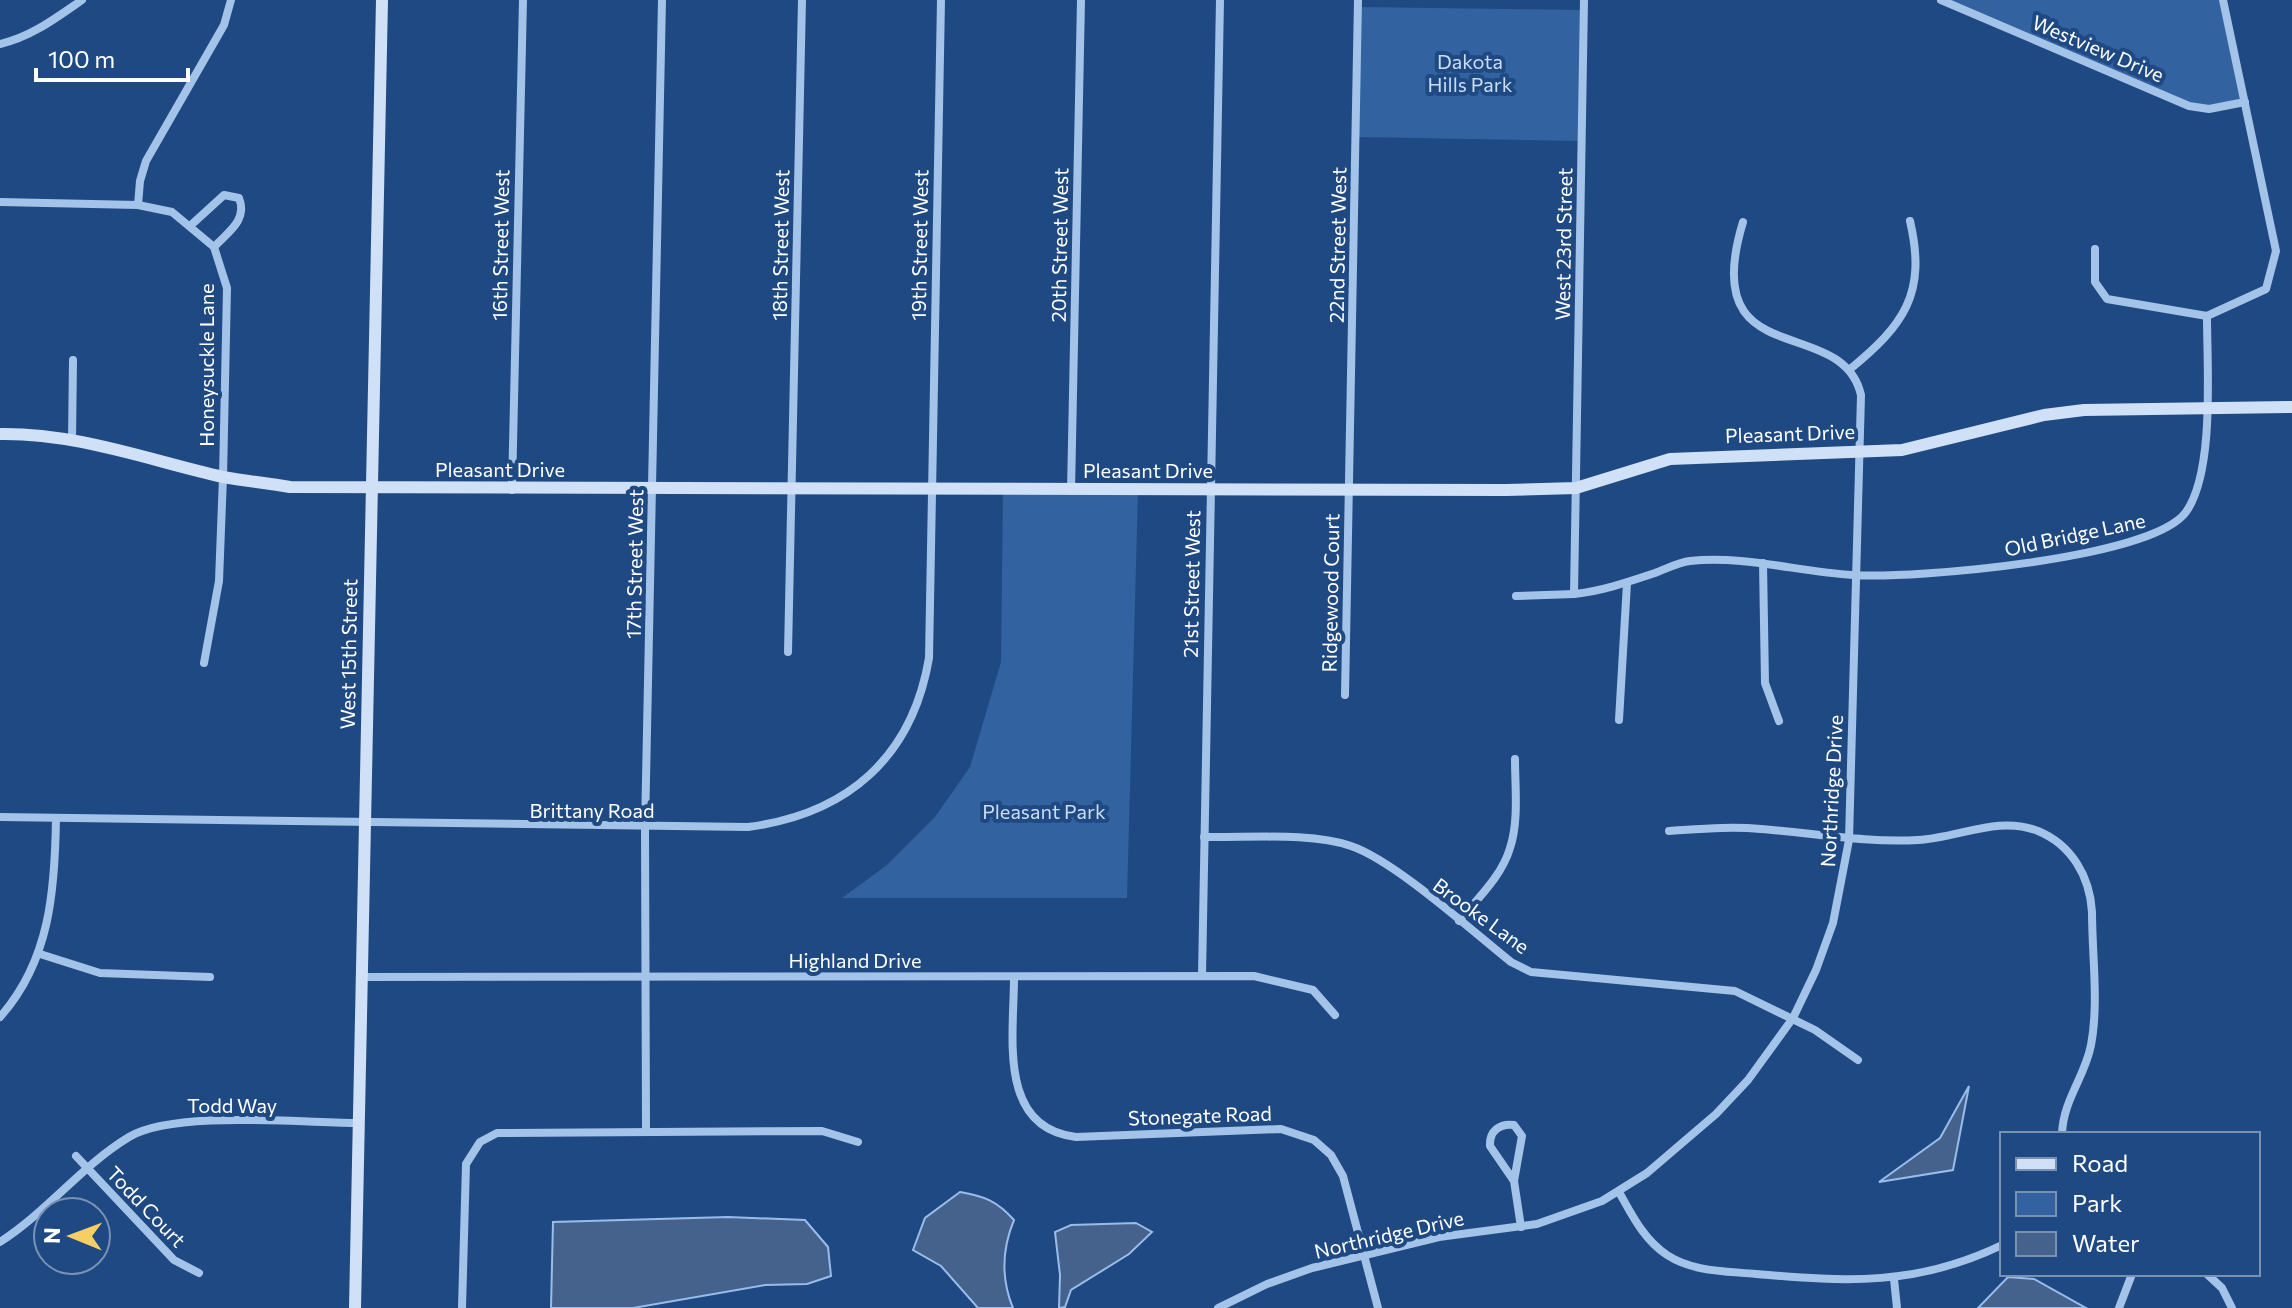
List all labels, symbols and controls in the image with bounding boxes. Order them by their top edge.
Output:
street label: Westview Drive [2029,10,2168,87]
scale bar [36,32,188,82]
text: 100 m [48,44,115,73]
park label: Dakota Hills Park [1427,49,1513,96]
street label: 20th Street West [1046,167,1072,323]
street label: 22nd Street West [1324,167,1350,323]
street label: West 23rd Street [1550,167,1576,321]
street label: 16th Street West [487,169,513,321]
street label: 18th Street West [767,169,793,321]
street label: 19th Street West [906,169,932,321]
street label: Honeysuckle Lane [194,283,218,447]
street label: Pleasant Drive [1725,419,1855,447]
street label: Pleasant Drive [435,457,565,481]
street label: Pleasant Drive [1083,458,1213,482]
street label: 17th Street West [621,489,647,639]
street label: Old Bridge Lane [2002,507,2147,561]
street label: 21st Street West [1178,510,1204,658]
street label: Ridgewood Court [1317,513,1343,673]
street label: West 15th Street [335,578,361,730]
street label: Northridge Drive [1815,714,1847,868]
street label: Brittany Road [529,798,655,822]
park label: Pleasant Park [982,799,1106,823]
street label: Brooke Lane [1429,872,1534,958]
street label: Highland Drive [788,948,922,972]
street label: Todd Way [187,1093,277,1117]
street label: Stonegate Road [1128,1100,1272,1130]
legend [2000,1132,2260,1276]
text: Road [2072,1148,2128,1177]
street label: Todd Court [102,1161,191,1252]
text: Park [2072,1188,2122,1217]
north arrow [32,1196,112,1276]
street label: Northridge Drive [1312,1205,1466,1263]
text: N [38,1227,65,1244]
text: Water [2072,1228,2140,1257]

